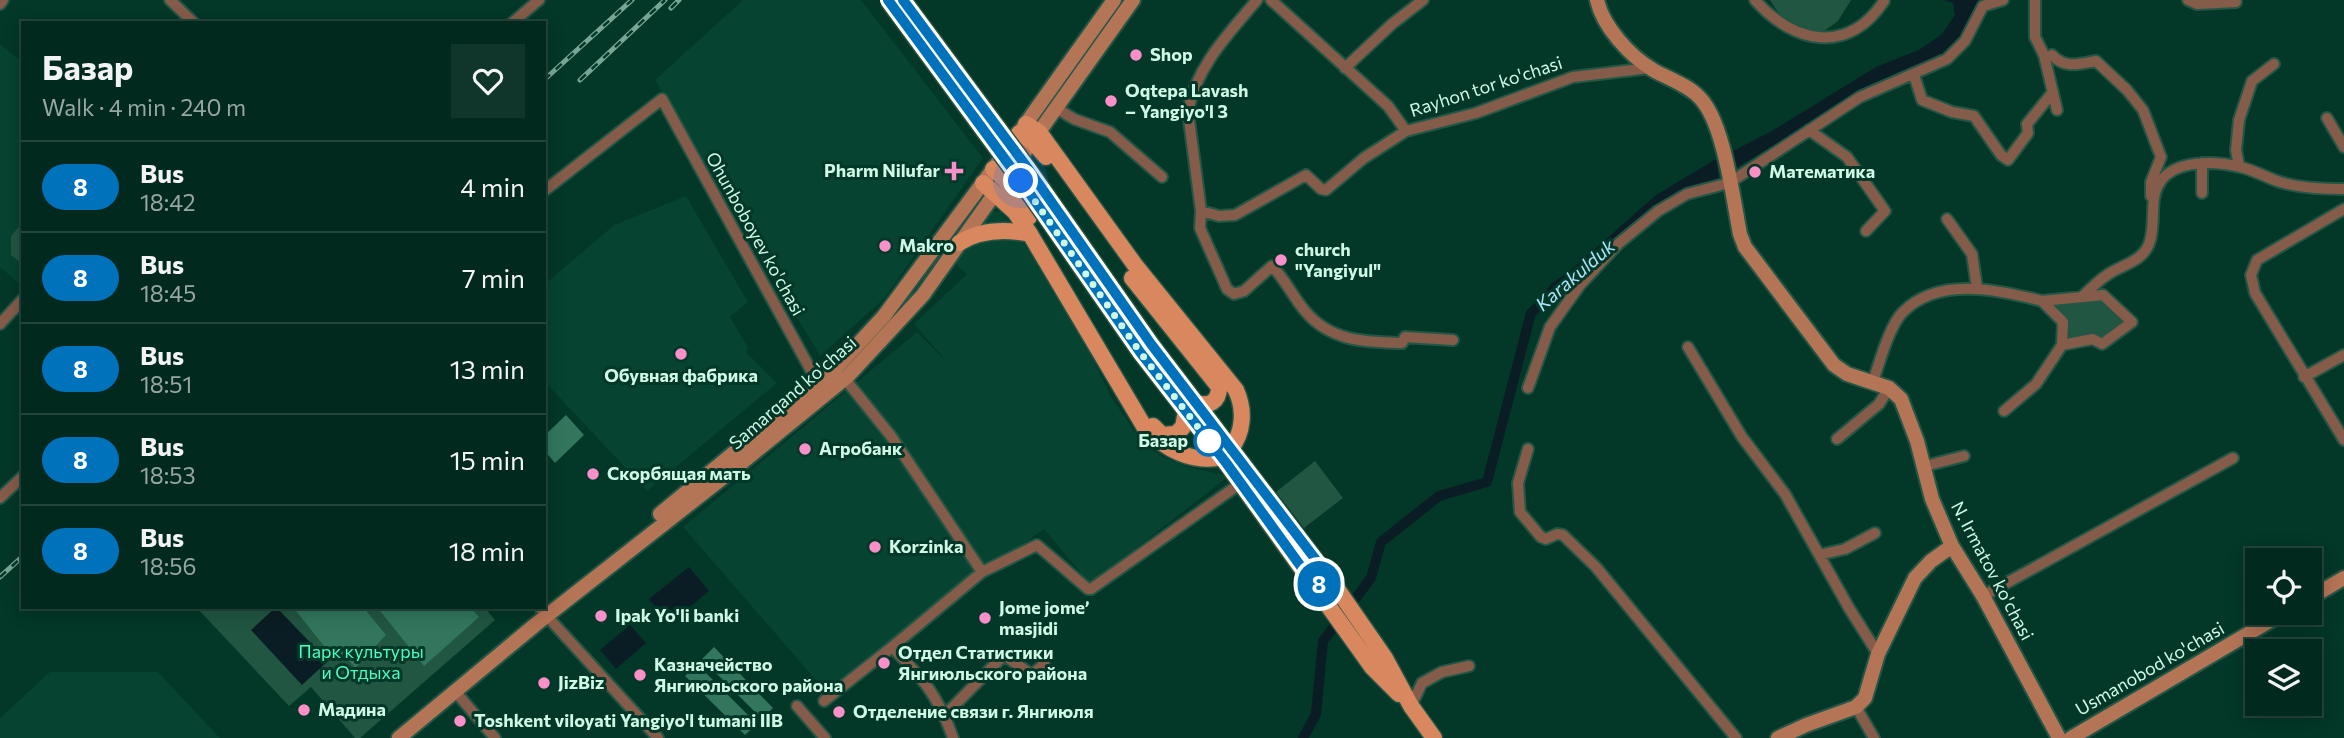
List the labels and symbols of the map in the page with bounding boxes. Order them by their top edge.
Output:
place label: Shop [1150,43,1193,65]
marker: Shop [1128,47,1144,63]
street label: Rayhon tor ko'chasi [1407,51,1565,121]
place label: Oqtepa Lavash – Yangiyo'l 3 [1125,79,1248,122]
marker: Oqtepa Lavash – Yangiyo'l 3 [1103,93,1119,109]
street label: Ohunboboyev ko'chasi [702,148,810,319]
place label: Pharm Nilufar [824,159,941,181]
place label: Математика [1769,160,1875,182]
marker: Pharm Nilufar [946,163,962,179]
your location [1003,163,1038,198]
marker: Математика [1747,164,1763,180]
water label: Karakulduk [1530,233,1620,315]
place label: Makro [899,234,954,256]
marker: Makro [877,238,893,254]
place label: church "Yangiyul" [1295,238,1381,281]
marker: church "Yangiyul" [1273,252,1289,268]
street label: Samarqand ko'chasi [724,331,860,453]
marker: Обувная фабрика [673,346,689,362]
place label: Обувная фабрика [604,364,758,386]
marker: Базар [1194,426,1224,456]
place label: Базар [1138,429,1188,451]
place label: Агробанк [819,437,903,459]
marker: Агробанк [797,441,813,457]
place label: Скорбящая мать [607,462,751,484]
marker: Скорбящая мать [585,466,601,482]
street label: N. Irmatov ko'chasi [1947,497,2039,644]
place label: Korzinka [889,535,964,557]
marker: Korzinka [867,539,883,555]
line badge: 8 [1296,561,1342,607]
place label: Jome jome’ masjidi [999,596,1089,639]
place label: Ipak Yo'li banki [615,604,739,626]
marker: Ipak Yo'li banki [593,608,609,624]
marker: Jome jome’ masjidi [977,610,993,626]
street label: Usmanobod ko'chasi [2071,617,2228,720]
park label: Парк культуры и Отдыха [298,640,424,683]
place label: Отдел Статистики Янгиюльского района [898,641,1087,684]
place label: Казначейство Янгиюльского района [654,653,843,696]
marker: Отдел Статистики Янгиюльского района [876,655,892,671]
marker: Казначейство Янгиюльского района [632,667,648,683]
place label: JizBiz [558,671,604,693]
marker: JizBiz [536,675,552,691]
place label: Мадина [318,698,386,720]
place label: Отделение связи г. Янгиюля [853,700,1094,722]
marker: Мадина [296,702,312,718]
marker: Отделение связи г. Янгиюля [831,704,847,720]
place label: Toshkent viloyati Yangiyo'l tumani IIB [474,709,783,731]
marker: Toshkent viloyati Yangiyo'l tumani IIB [452,713,468,729]

